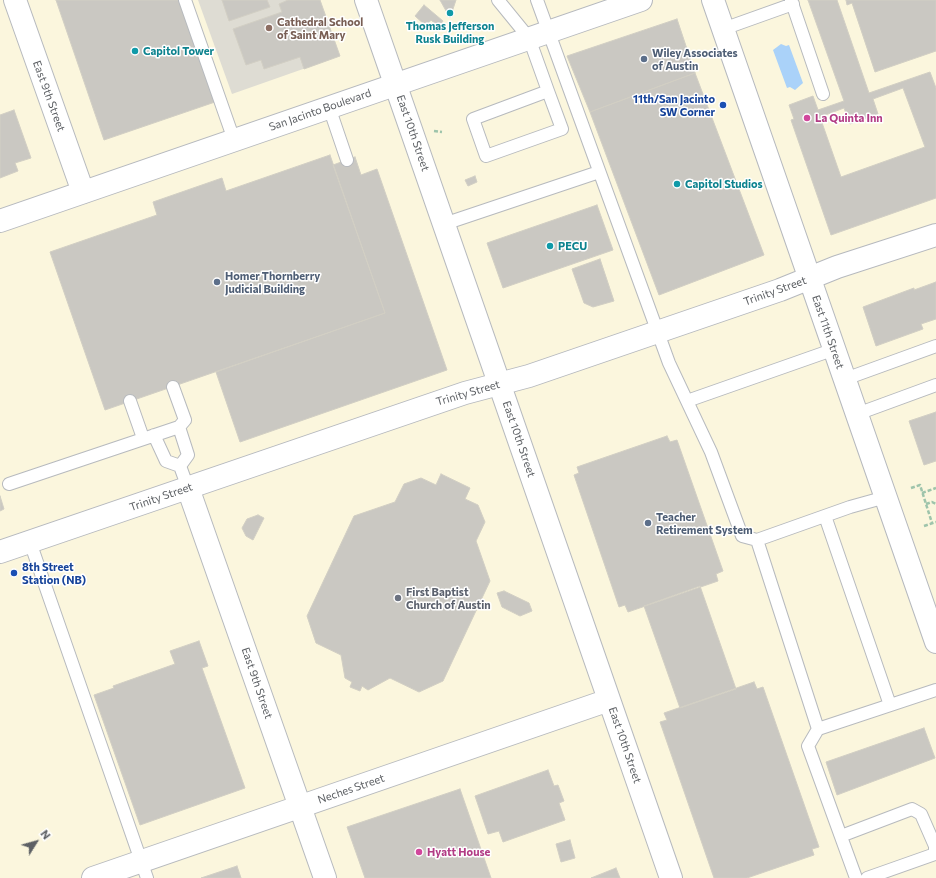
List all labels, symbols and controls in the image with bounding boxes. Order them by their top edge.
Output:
marker: Thomas Jefferson Rusk Building [445,8,455,18]
place label: Cathedral School of Saint Mary [277,15,363,41]
place label: Thomas Jefferson Rusk Building [406,19,494,45]
marker: Cathedral School of Saint Mary [264,23,274,33]
place label: Capitol Tower [143,44,214,58]
marker: Capitol Tower [130,46,140,56]
place label: Wiley Associates of Austin [652,46,738,72]
marker: Wiley Associates of Austin [639,54,649,64]
street label: East 9th Street [30,59,68,133]
street label: San Jacinto Boulevard [267,86,373,134]
place label: 11th/San Jacinto SW Corner [633,92,715,118]
street label: East 10th Street [394,93,432,173]
marker: 11th/San Jacinto SW Corner [718,100,728,110]
place label: La Quinta Inn [815,111,883,125]
marker: La Quinta Inn [802,113,812,123]
place label: Capitol Studios [685,177,763,191]
marker: Capitol Studios [672,179,682,189]
place label: PECU [558,239,587,253]
marker: PECU [545,241,555,251]
place label: Homer Thornberry Judicial Building [225,269,320,295]
street label: Trinity Street [742,274,808,308]
marker: Homer Thornberry Judicial Building [212,277,222,287]
street label: East 11th Street [809,293,847,371]
street label: Trinity Street [435,378,501,408]
street label: East 10th Street [500,399,538,479]
street label: Trinity Street [128,480,194,514]
place label: Teacher Retirement System [656,510,753,536]
marker: Teacher Retirement System [643,518,653,528]
place label: 8th Street Station (NB) [22,560,86,586]
marker: 8th Street Station (NB) [9,568,19,578]
place label: First Baptist Church of Austin [406,585,491,611]
marker: First Baptist Church of Austin [393,593,403,603]
street label: East 9th Street [239,646,275,720]
street label: East 10th Street [606,705,644,785]
street label: Neches Street [316,771,386,807]
north arrow [16,822,56,862]
text: N [38,827,54,842]
place label: Hyatt House [427,845,490,859]
marker: Hyatt House [414,847,424,857]

